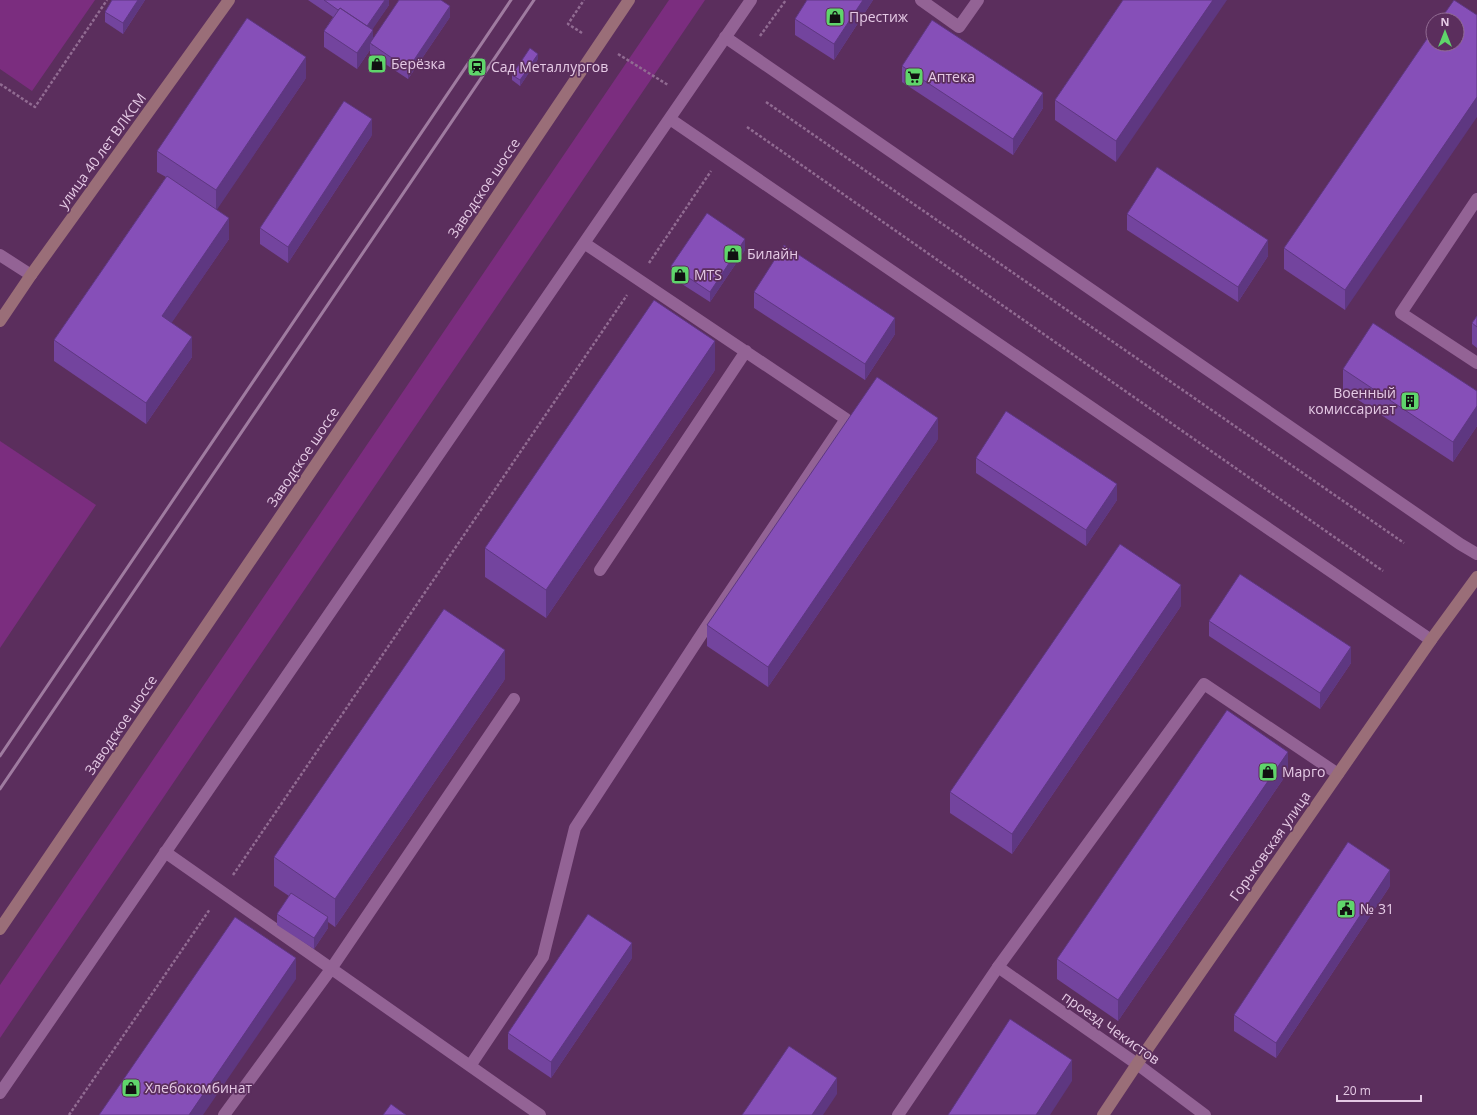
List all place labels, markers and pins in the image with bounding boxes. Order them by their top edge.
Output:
shop icon: Престиж [824,6,846,28]
place label: Престиж [849,7,909,26]
shop icon: Берёзка [366,53,388,75]
place label: Берёзка [391,54,446,73]
station icon: Сад Металлургов [466,56,488,78]
place label: Сад Металлургов [491,57,608,76]
supermarket icon: Аптека [903,66,925,88]
place label: Аптека [928,67,975,86]
shop icon: Билайн [722,243,744,265]
place label: Билайн [747,244,798,263]
shop icon: MTS [669,264,691,286]
place label: MTS [694,265,722,284]
place label: Военный комиссариат [1308,383,1396,418]
building icon: Военный комиссариат [1399,390,1421,412]
shop icon: Марго [1257,761,1279,783]
place label: Марго [1282,762,1325,781]
public building icon: № 31 [1335,898,1357,920]
place label: № 31 [1360,899,1394,918]
shop icon: Хлебокомбинат [120,1077,142,1099]
place label: Хлебокомбинат [145,1078,252,1097]

